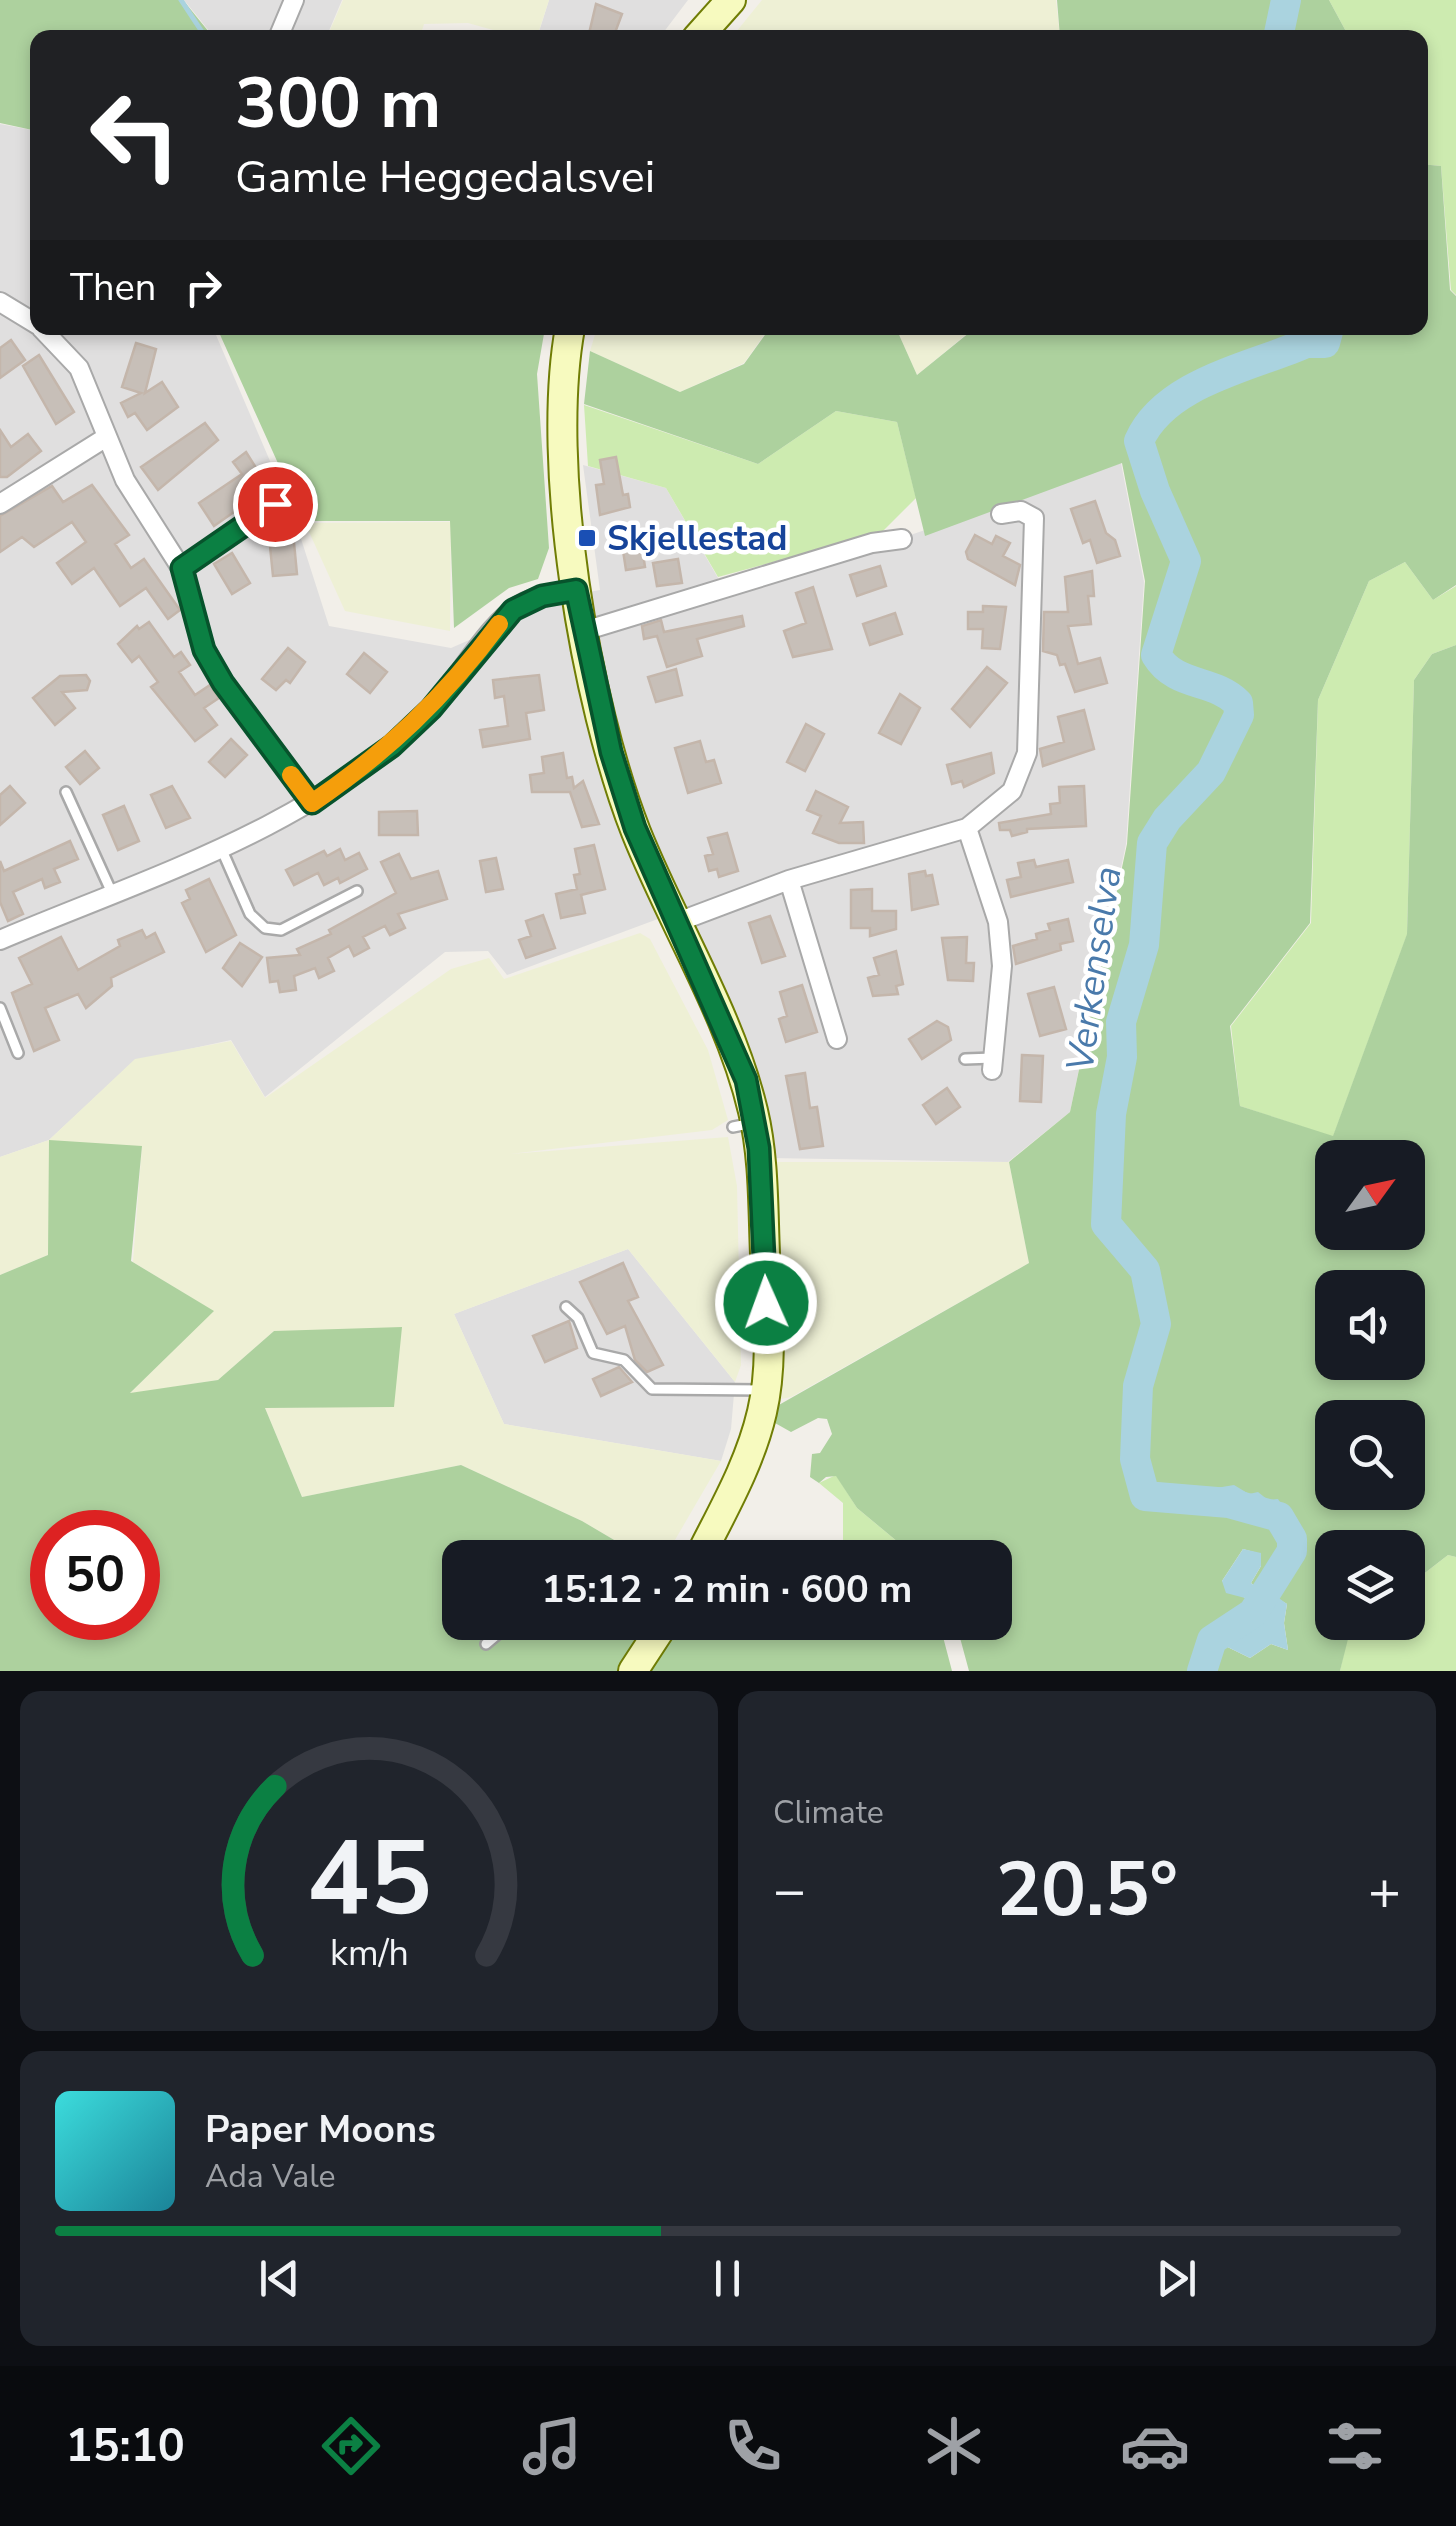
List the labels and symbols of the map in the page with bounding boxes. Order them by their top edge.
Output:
pin [233,462,318,547]
place label: Skjellestad [607,515,788,562]
marker: Skjellestad [576,527,598,549]
water label: Verkenselva [1054,863,1134,1075]
north arrow [1315,1140,1425,1250]
position arrow [714,1251,818,1355]
speed limit sign: 50 [30,1510,160,1640]

